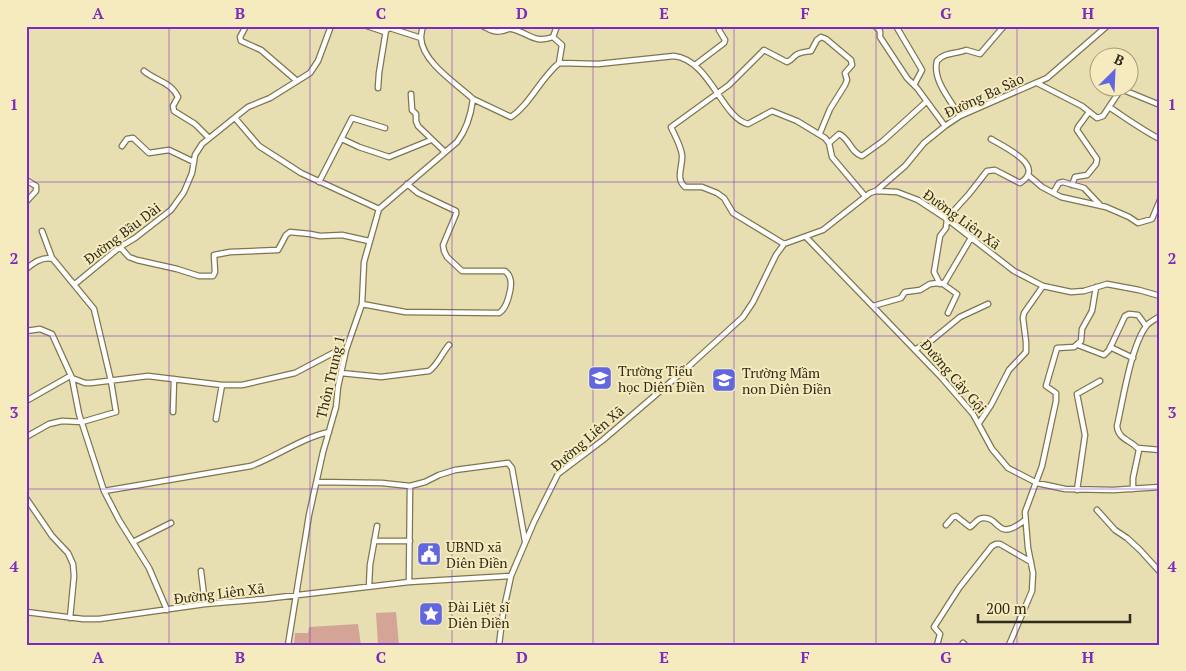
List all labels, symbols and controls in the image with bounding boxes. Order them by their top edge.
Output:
text: A [92,2,104,24]
text: B [235,2,245,24]
text: C [376,2,386,24]
text: D [516,2,528,24]
text: E [659,2,669,24]
text: F [800,2,810,24]
text: G [940,2,952,24]
text: H [1082,2,1094,24]
north arrow [1088,48,1138,98]
text: B [1111,49,1128,70]
street label: Đường Ba Sào [941,68,1027,122]
text: 1 [9,93,19,115]
text: 1 [1167,93,1177,115]
street label: Đường Liên Xã [920,185,1004,253]
street label: Đường Bầu Dài [80,198,164,268]
text: 2 [9,247,19,269]
text: 2 [1167,247,1177,269]
street label: Thôn Trung 1 [311,334,349,420]
street label: Đường Cây Gội [917,335,991,417]
place label: Trường Tiểu học Diên Điền [618,361,705,396]
place label: Trường Mầm non Diên Điền [742,363,832,398]
school or university icon: Trường Tiểu học Diên Điền [587,365,613,391]
school or university icon: Trường Mầm non Diên Điền [711,367,737,393]
text: 3 [9,401,19,423]
street label: Đường Liên Xã [546,401,628,475]
text: 3 [1167,401,1177,423]
place label: UBND xã Diên Điền [446,537,508,572]
public building icon: UBND xã Diên Điền [416,541,442,567]
text: 4 [9,555,19,577]
text: 4 [1167,555,1177,577]
street label: Đường Liên Xã [173,578,265,608]
scale bar [978,591,1131,623]
place label: Đài Liệt sĩ Diên Điền [448,597,510,632]
text: 200 m [986,598,1027,618]
place icon: Đài Liệt sĩ Diên Điền [418,601,444,627]
text: A [92,646,104,668]
text: B [235,646,245,668]
text: C [376,646,386,668]
text: D [516,646,528,668]
text: E [659,646,669,668]
text: F [800,646,810,668]
text: G [940,646,952,668]
text: H [1082,646,1094,668]

